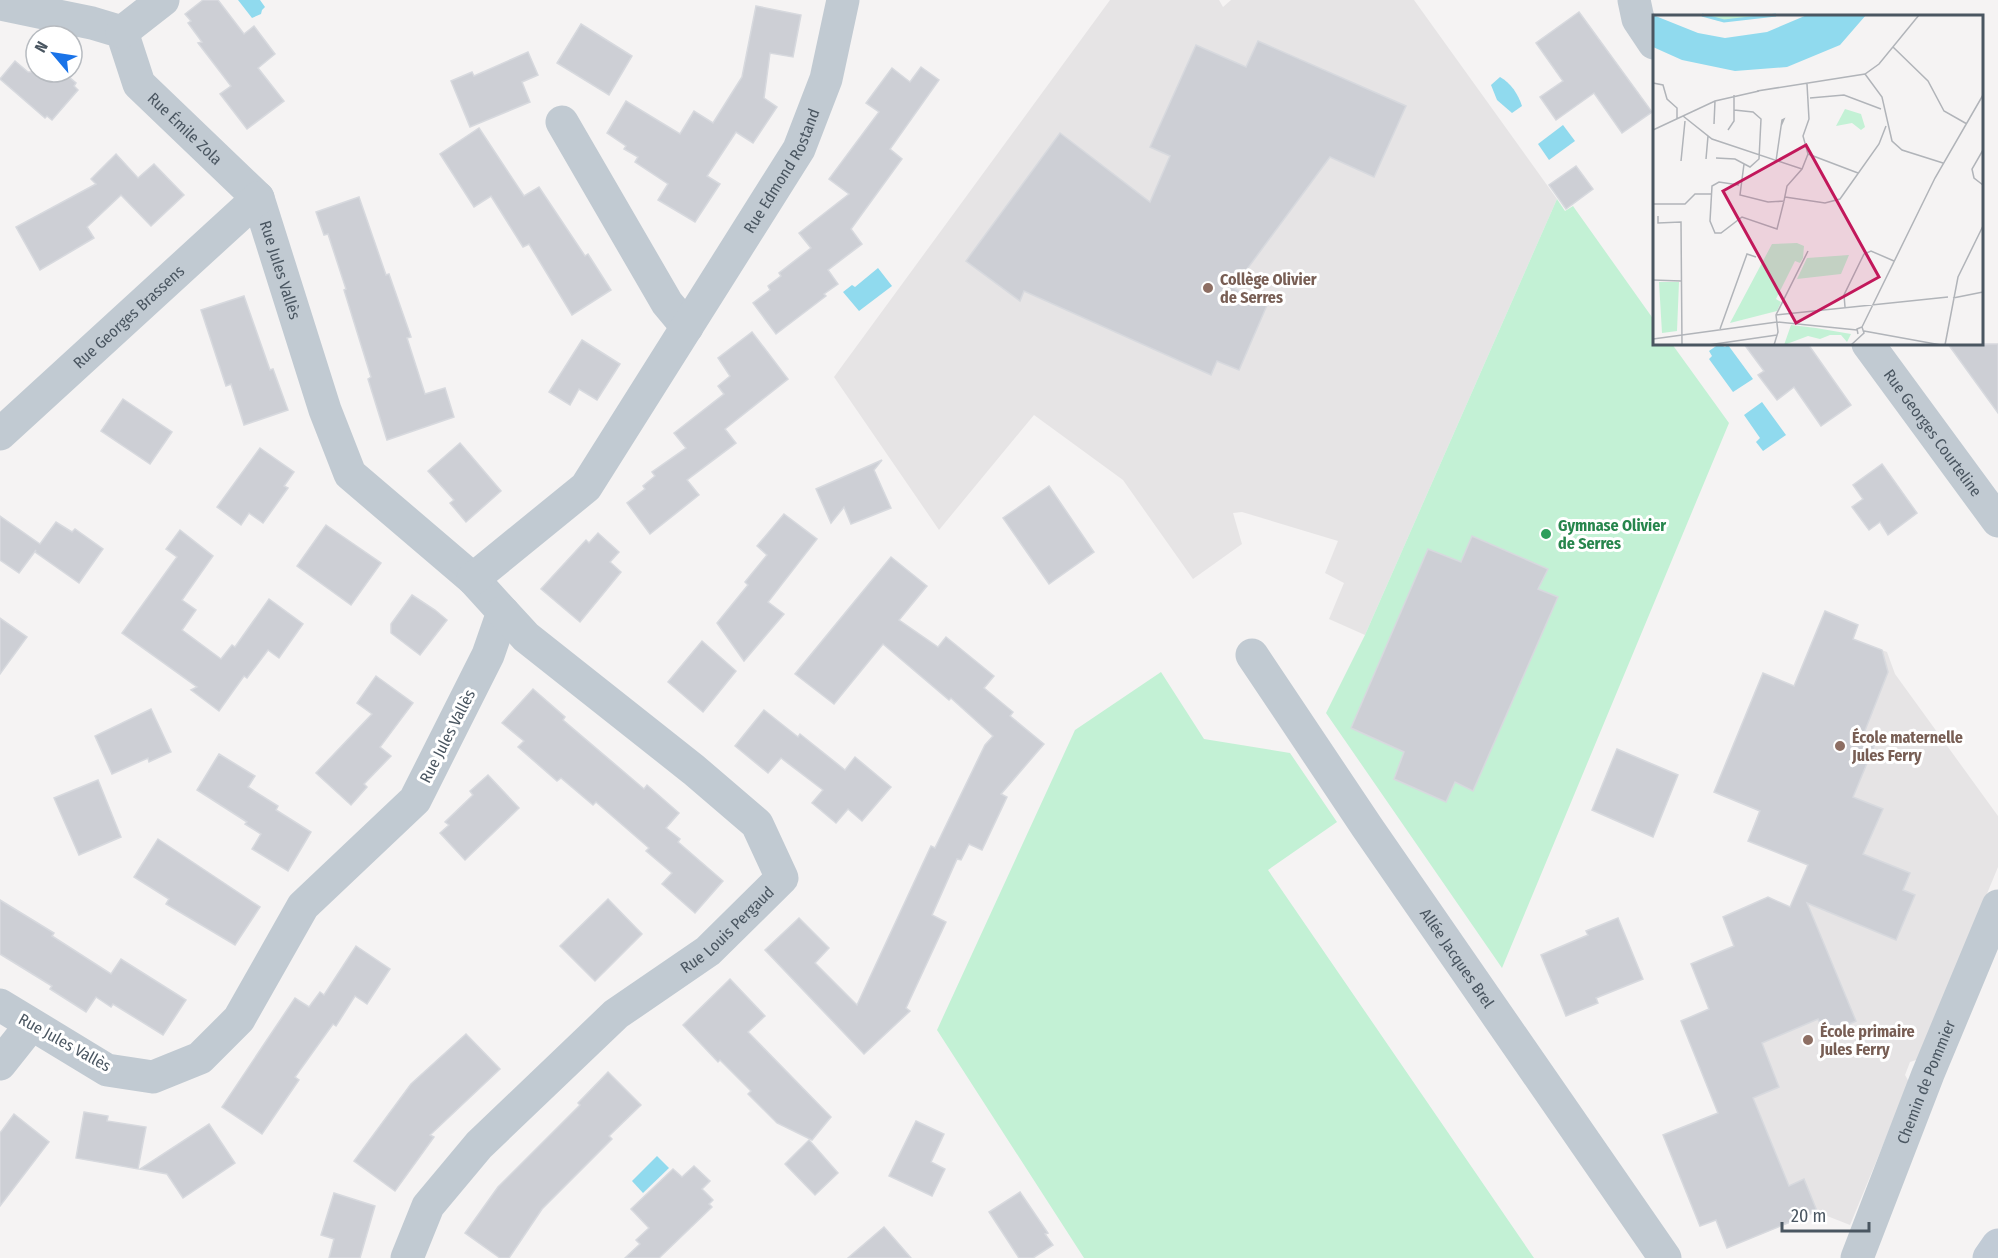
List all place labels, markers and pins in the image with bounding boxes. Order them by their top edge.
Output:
place label: Collège Olivier de Serres [1220,270,1317,307]
marker: Collège Olivier de Serres [1201,281,1215,295]
place label: Gymnase Olivier de Serres [1558,516,1666,553]
marker: Gymnase Olivier de Serres [1539,527,1553,541]
place label: École maternelle Jules Ferry [1851,727,1963,765]
marker: École maternelle Jules Ferry [1833,739,1847,753]
place label: École primaire Jules Ferry [1819,1021,1915,1059]
marker: École primaire Jules Ferry [1801,1033,1815,1047]

